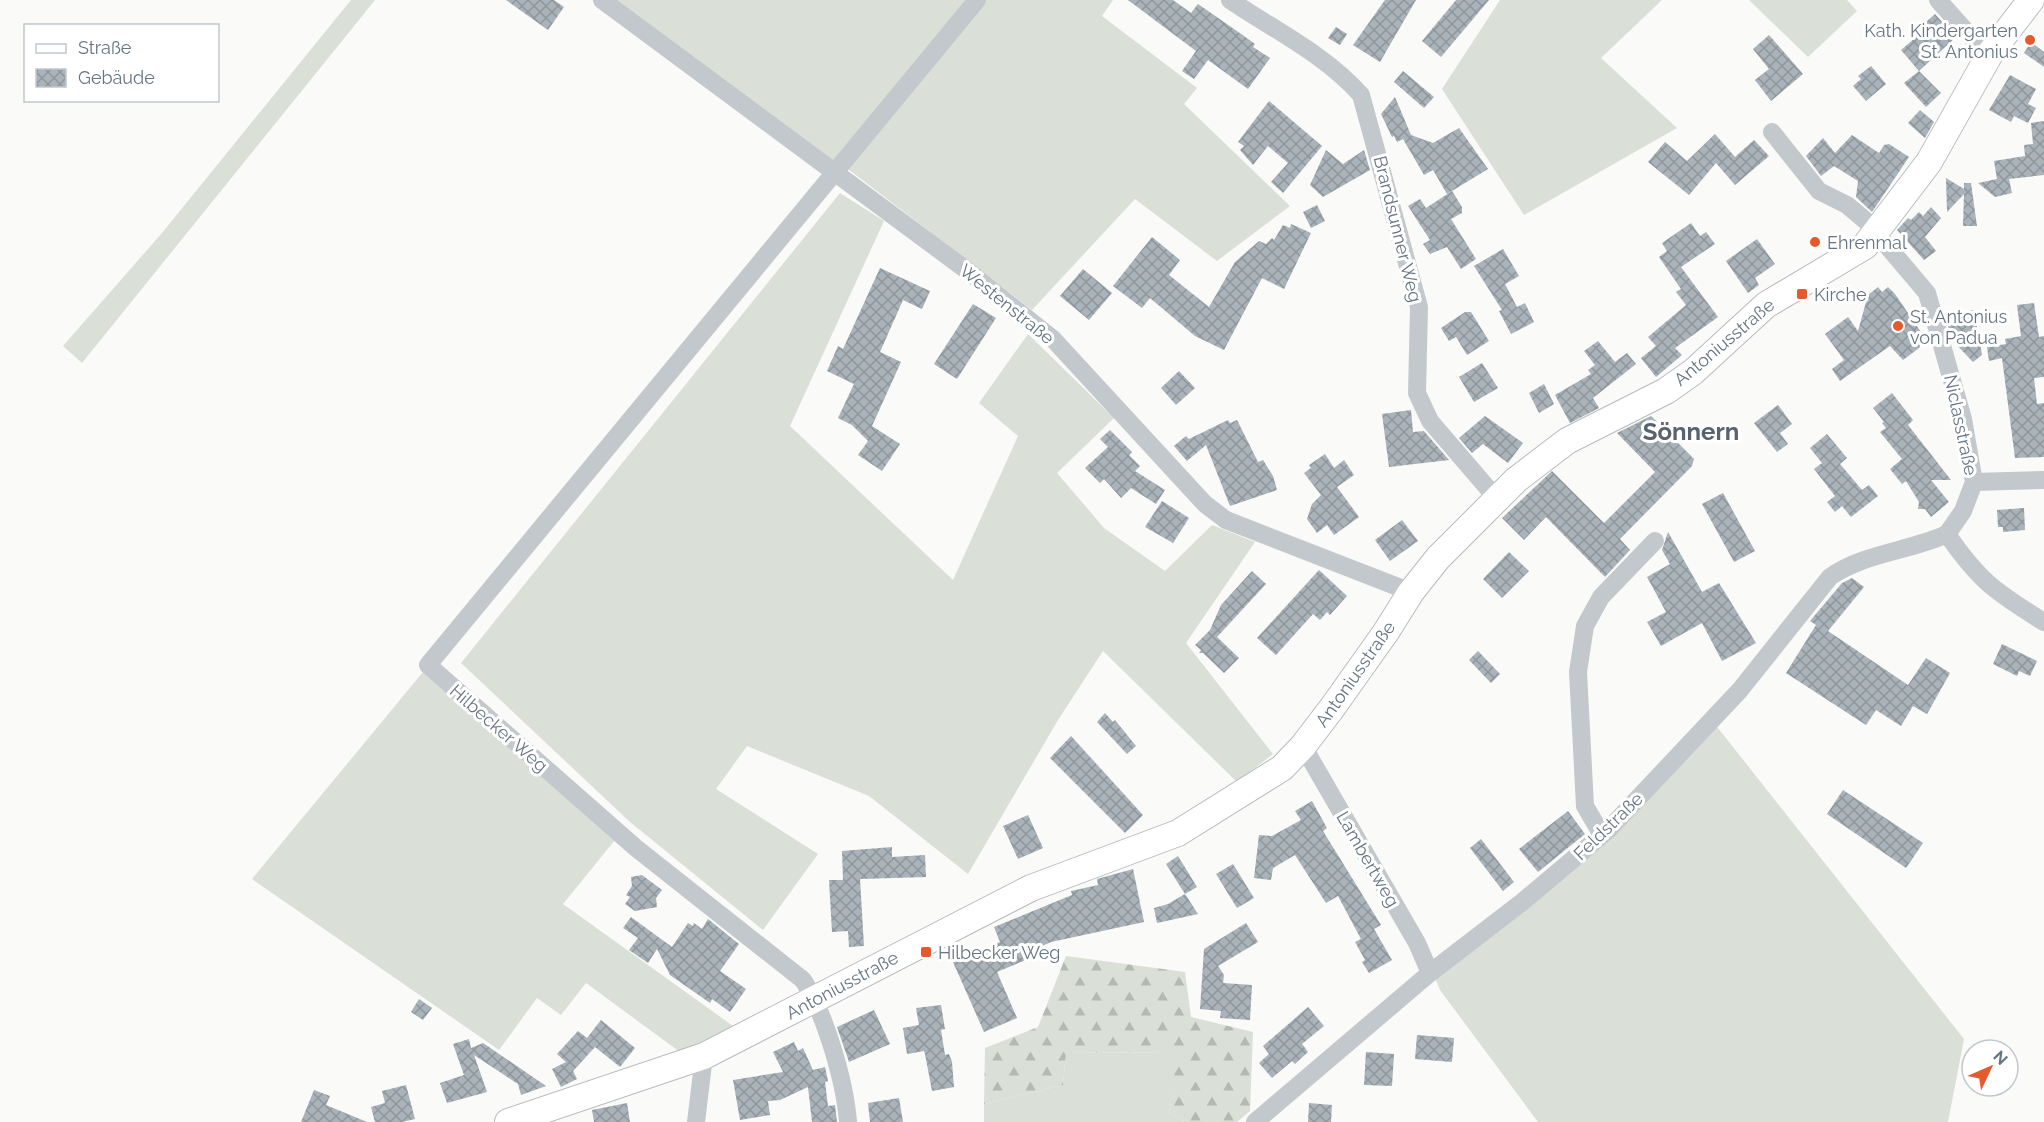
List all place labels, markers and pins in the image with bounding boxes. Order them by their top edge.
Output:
place label: Kath. Kindergarten St. Antonius [1864,20,2018,62]
marker: Kath. Kindergarten St. Antonius [2023,33,2037,47]
place label: Ehrenmal [1827,232,1907,253]
marker: Ehrenmal [1808,235,1822,249]
place label: Kirche [1814,284,1867,305]
marker: Kirche [1795,287,1809,301]
place label: St. Antonius von Padua [1910,306,2007,348]
marker: St. Antonius von Padua [1891,319,1905,333]
place label: Hilbecker Weg [938,942,1060,963]
marker: Hilbecker Weg [919,945,933,959]

